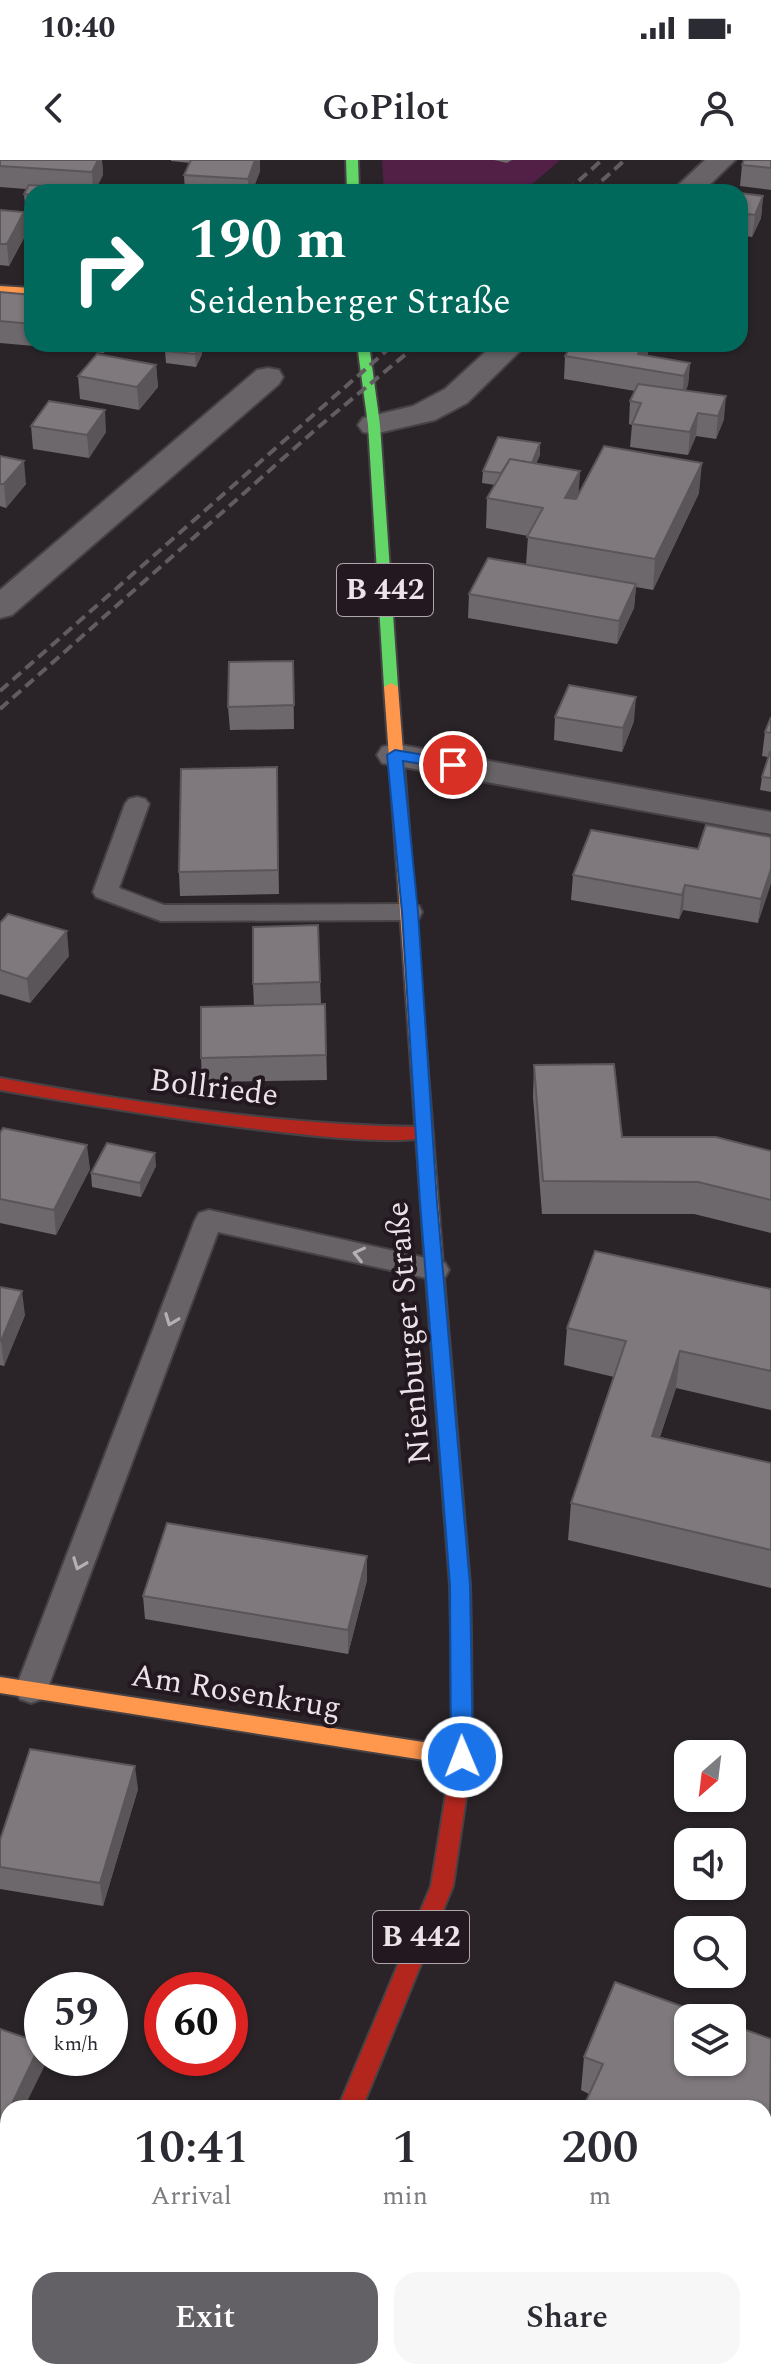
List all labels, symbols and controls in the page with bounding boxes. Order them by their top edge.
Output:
text: 10:40 [40,5,115,51]
text: GoPilot [322,81,449,136]
icon: back [32,86,76,130]
icon: person [695,86,739,130]
text: 190 m [188,198,347,283]
icon: right [56,216,160,320]
text: Seidenberger Straße [188,275,511,330]
road number: B 442 [337,564,433,616]
pin [419,731,487,799]
icon: arrive [431,743,475,787]
street label: Bollriede [147,1056,281,1120]
street label: Nienburger Straße [373,1200,445,1466]
one-way arrow [352,1246,366,1263]
one-way arrow [165,1313,181,1327]
one-way arrow [72,1556,89,1570]
street label: Am Rosenkrug [128,1651,344,1733]
position arrow [420,1715,504,1799]
north arrow [674,1740,746,1812]
map controls [674,1740,746,2076]
button: sound [674,1828,746,1900]
road number: B 442 [373,1911,469,1963]
button: search [674,1916,746,1988]
speed limit sign: 60 [144,1972,248,2076]
text: 59 [54,1983,98,2044]
button: layers [674,2004,746,2076]
text: km/h [54,2029,99,2059]
text: 10:41 [133,2111,249,2184]
text: 1 [392,2111,418,2184]
text: 200 [561,2111,639,2184]
text: Arrival [151,2176,232,2216]
text: min [382,2176,428,2216]
text: m [589,2176,611,2216]
button: Exit [32,2272,378,2364]
button: Share [394,2272,740,2364]

